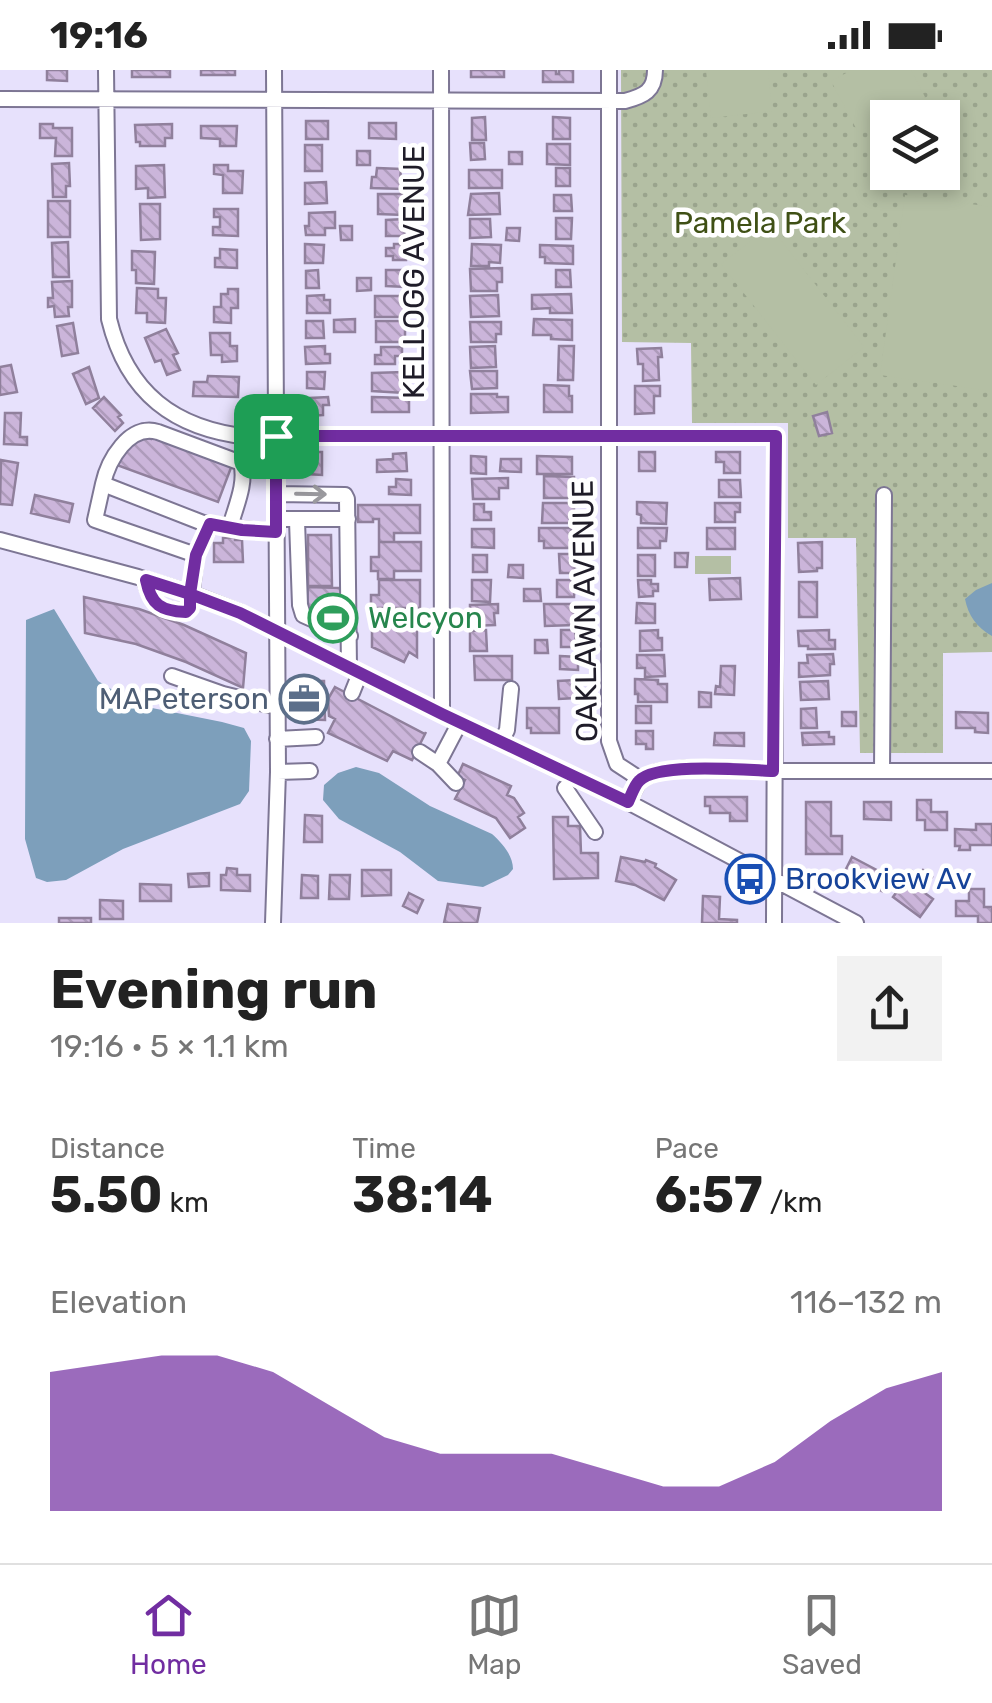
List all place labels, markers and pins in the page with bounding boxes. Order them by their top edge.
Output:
pin [234,394,319,479]
sports icon: Welcyon [307,592,359,644]
place label: Welcyon [368,600,483,636]
office icon: MAPeterson [278,673,330,725]
place label: MAPeterson [99,681,269,717]
bus stop icon: Brookview Av [724,853,776,905]
place label: Brookview Av [785,861,972,897]

